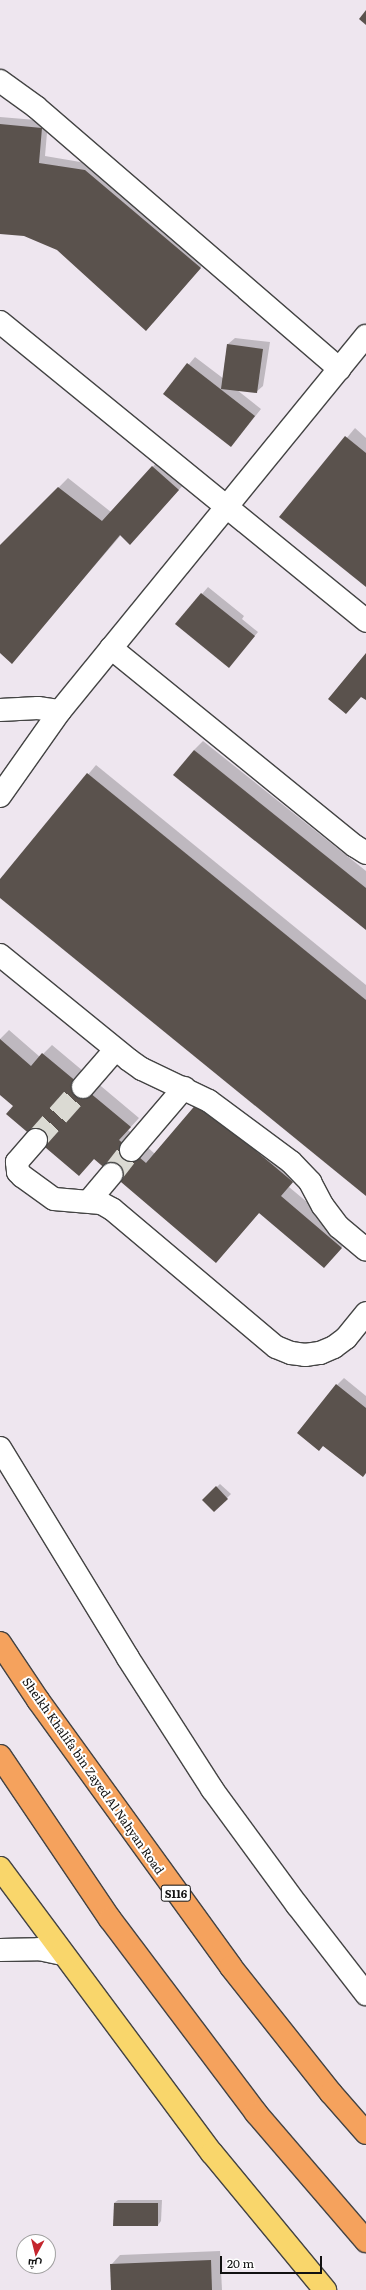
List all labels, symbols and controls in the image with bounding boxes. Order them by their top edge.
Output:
street label: Sheikh Khalifa bin Zayed Al Nahyan Road [19,1675,167,1877]
road number: S116 [160,1884,192,1902]
north arrow [16,2234,56,2274]
scale bar [222,2248,324,2274]
text: 20 m [227,2254,254,2272]
text: ش [27,2256,43,2274]

